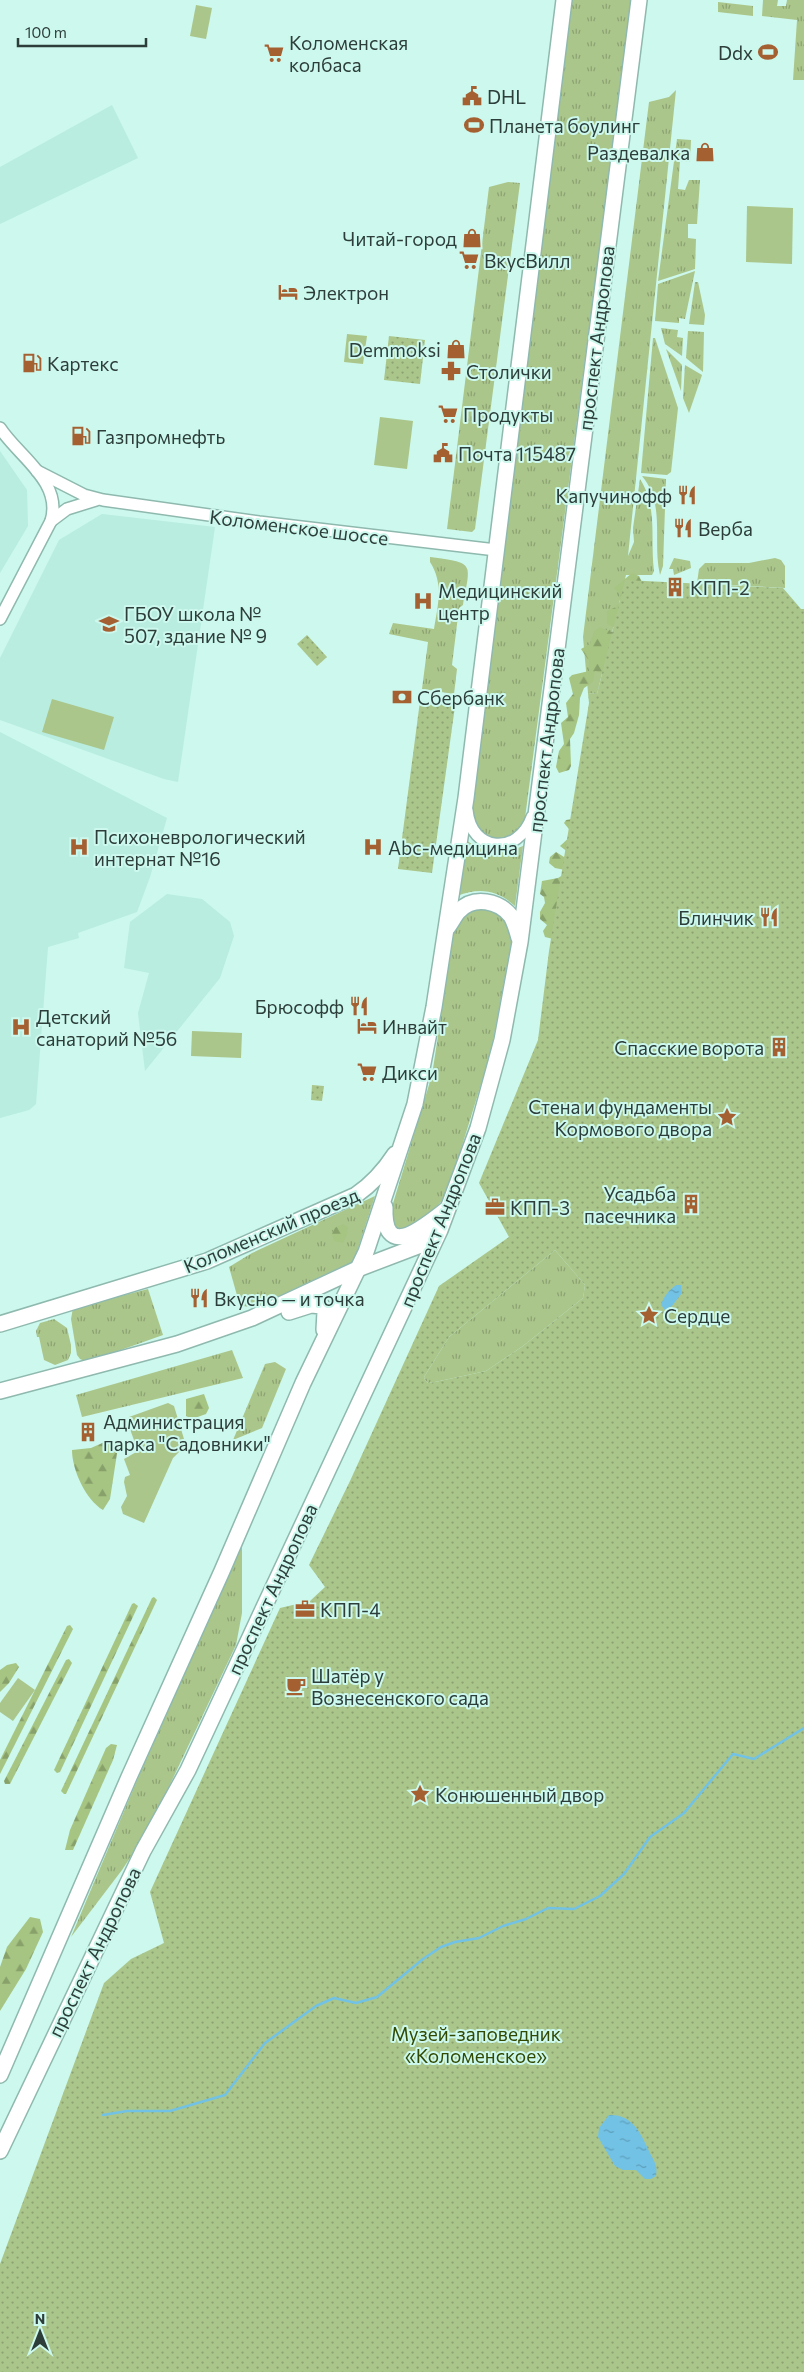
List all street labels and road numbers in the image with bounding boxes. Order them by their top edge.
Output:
street label: проспект Андропова [573,244,619,432]
street label: Коломенское шоссе [208,505,390,549]
street label: проспект Андропова [523,646,569,834]
street label: проспект Андропова [395,1130,485,1310]
street label: Коломенский проезд [180,1183,362,1277]
street label: проспект Андропова [222,1500,322,1678]
street label: проспект Андропова [43,1863,145,2041]

